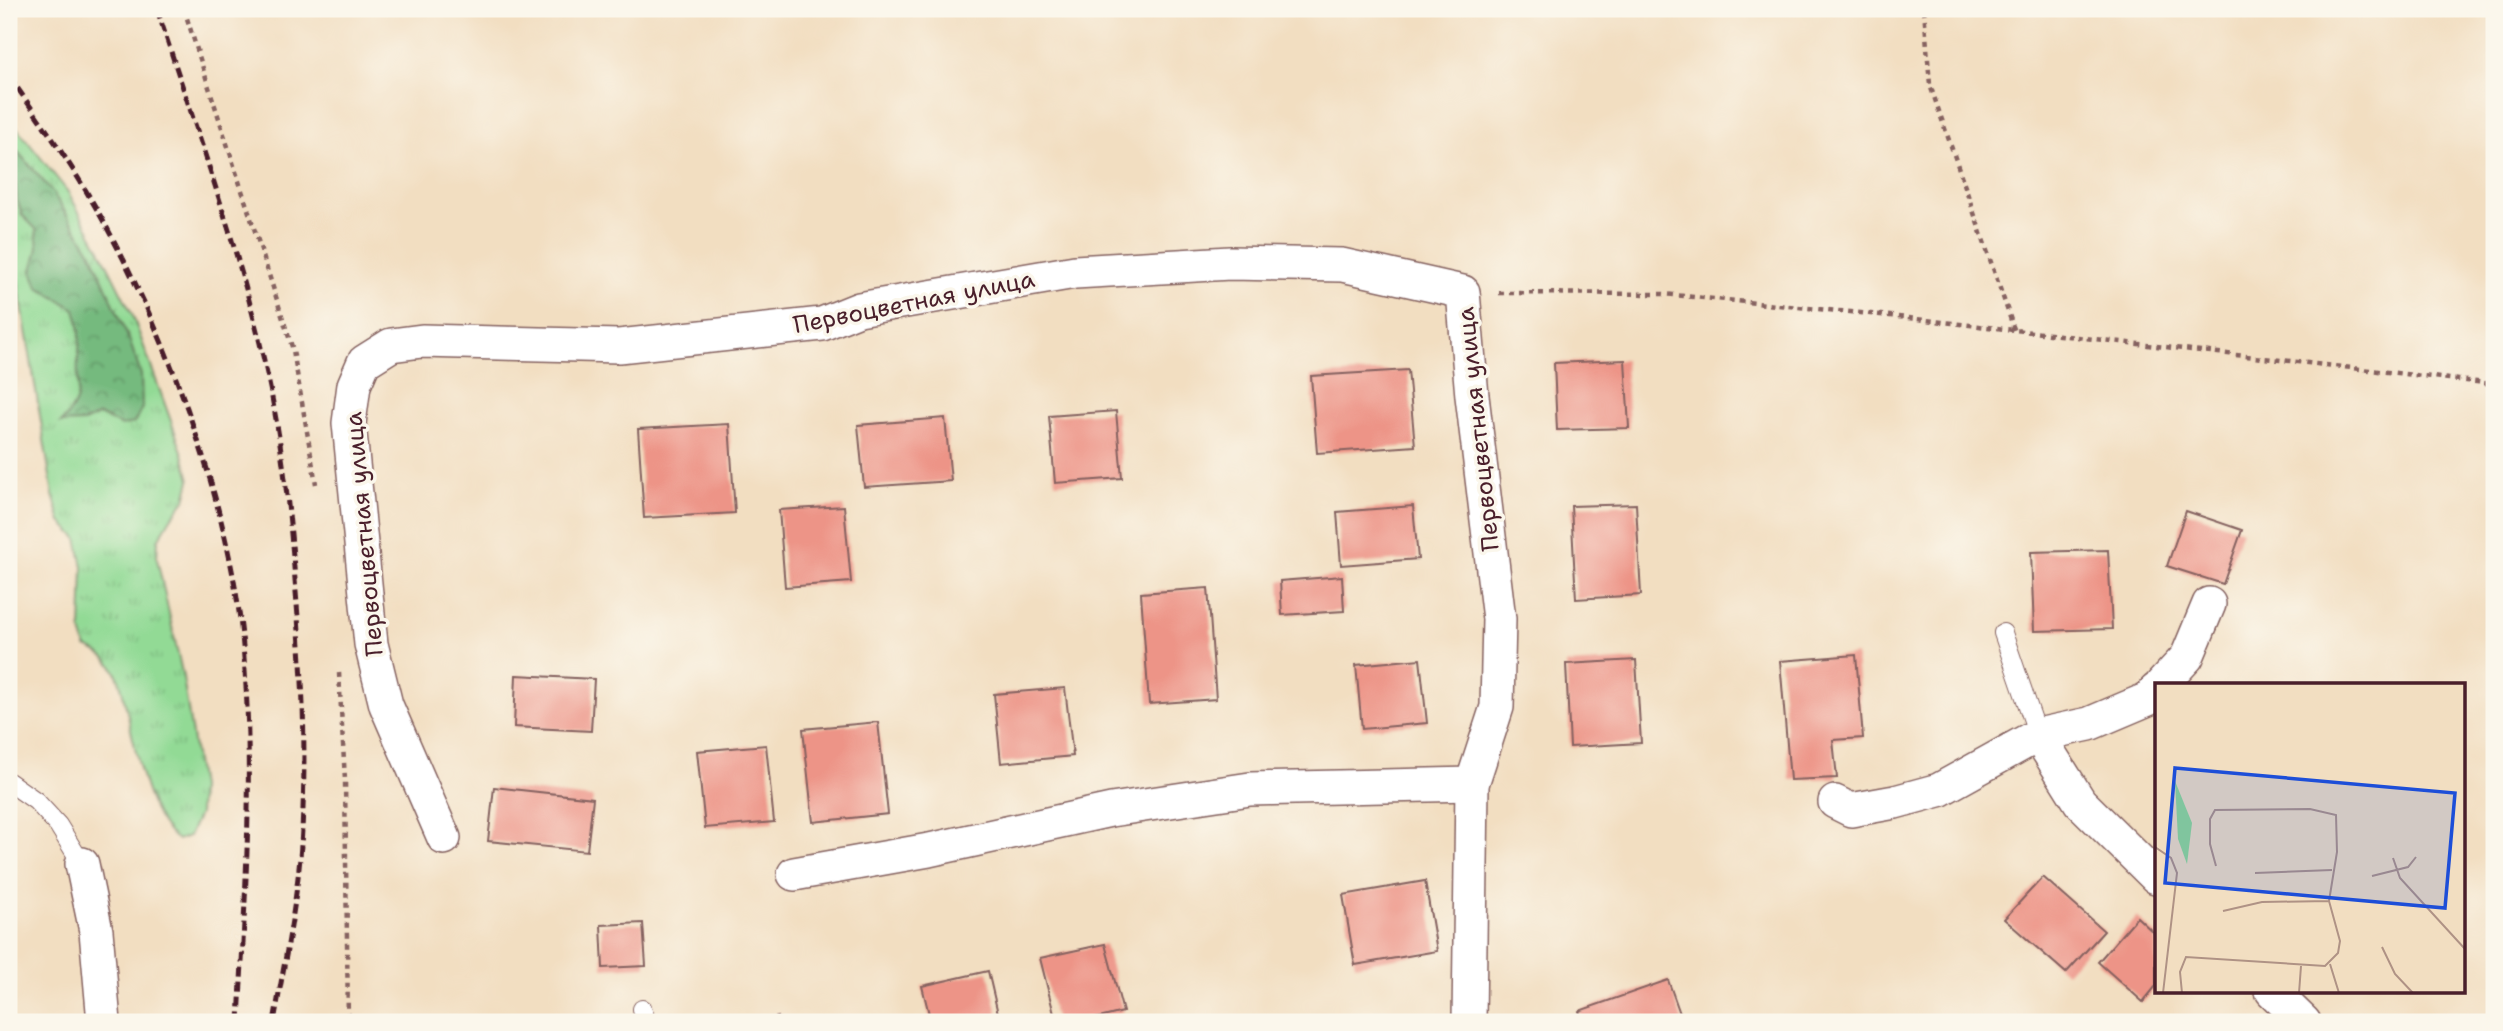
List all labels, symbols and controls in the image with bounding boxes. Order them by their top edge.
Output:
street label: Первоцветная улица [790,263,1038,341]
street label: Первоцветная улица [1449,305,1507,553]
street label: Первоцветная улица [337,410,391,658]
inset map [2155,683,2464,992]

